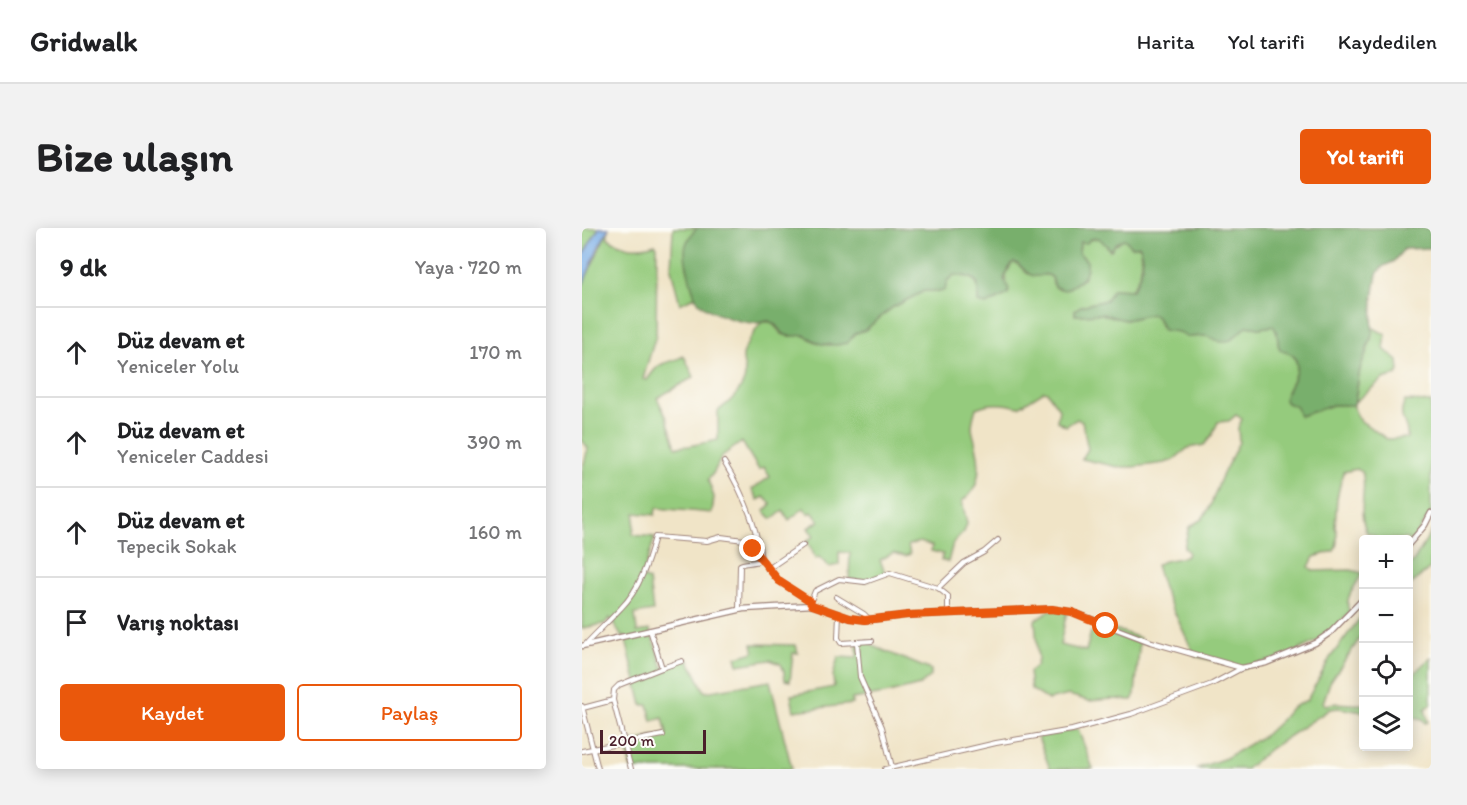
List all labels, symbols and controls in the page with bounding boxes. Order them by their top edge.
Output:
text: Gridwalk [30,24,138,58]
text: Harita [1137,29,1195,54]
text: Yol tarifi [1228,29,1305,54]
text: Kaydedilen [1338,29,1437,54]
button: Yol tarifi [1300,129,1431,184]
text: Bize ulaşın [36,131,233,182]
text: 9 dk [60,251,107,283]
text: Yaya · 720 m [415,255,522,279]
text: Düz devam et [117,327,244,354]
icon: ahead [60,336,93,369]
text: 170 m [469,340,522,364]
text: Yeniceler Yolu [117,354,239,378]
text: Düz devam et [117,417,244,444]
icon: ahead [60,426,93,459]
text: 390 m [467,430,522,454]
text: Yeniceler Caddesi [117,444,269,468]
text: Düz devam et [117,507,244,534]
icon: ahead [60,516,93,549]
text: 160 m [469,520,522,544]
text: Tepecik Sokak [117,534,237,558]
route end [739,535,765,561]
map controls [1359,535,1413,751]
button: + [1359,535,1413,589]
button: − [1359,589,1413,643]
icon: arrive [60,606,93,639]
text: Varış noktası [117,609,239,636]
route start [1092,612,1118,638]
button: locate [1359,643,1413,697]
button: Kaydet [60,684,285,741]
button: Paylaş [297,684,522,741]
button: layers [1359,697,1413,751]
scale bar [600,727,706,754]
text: 200 m [609,731,654,750]

